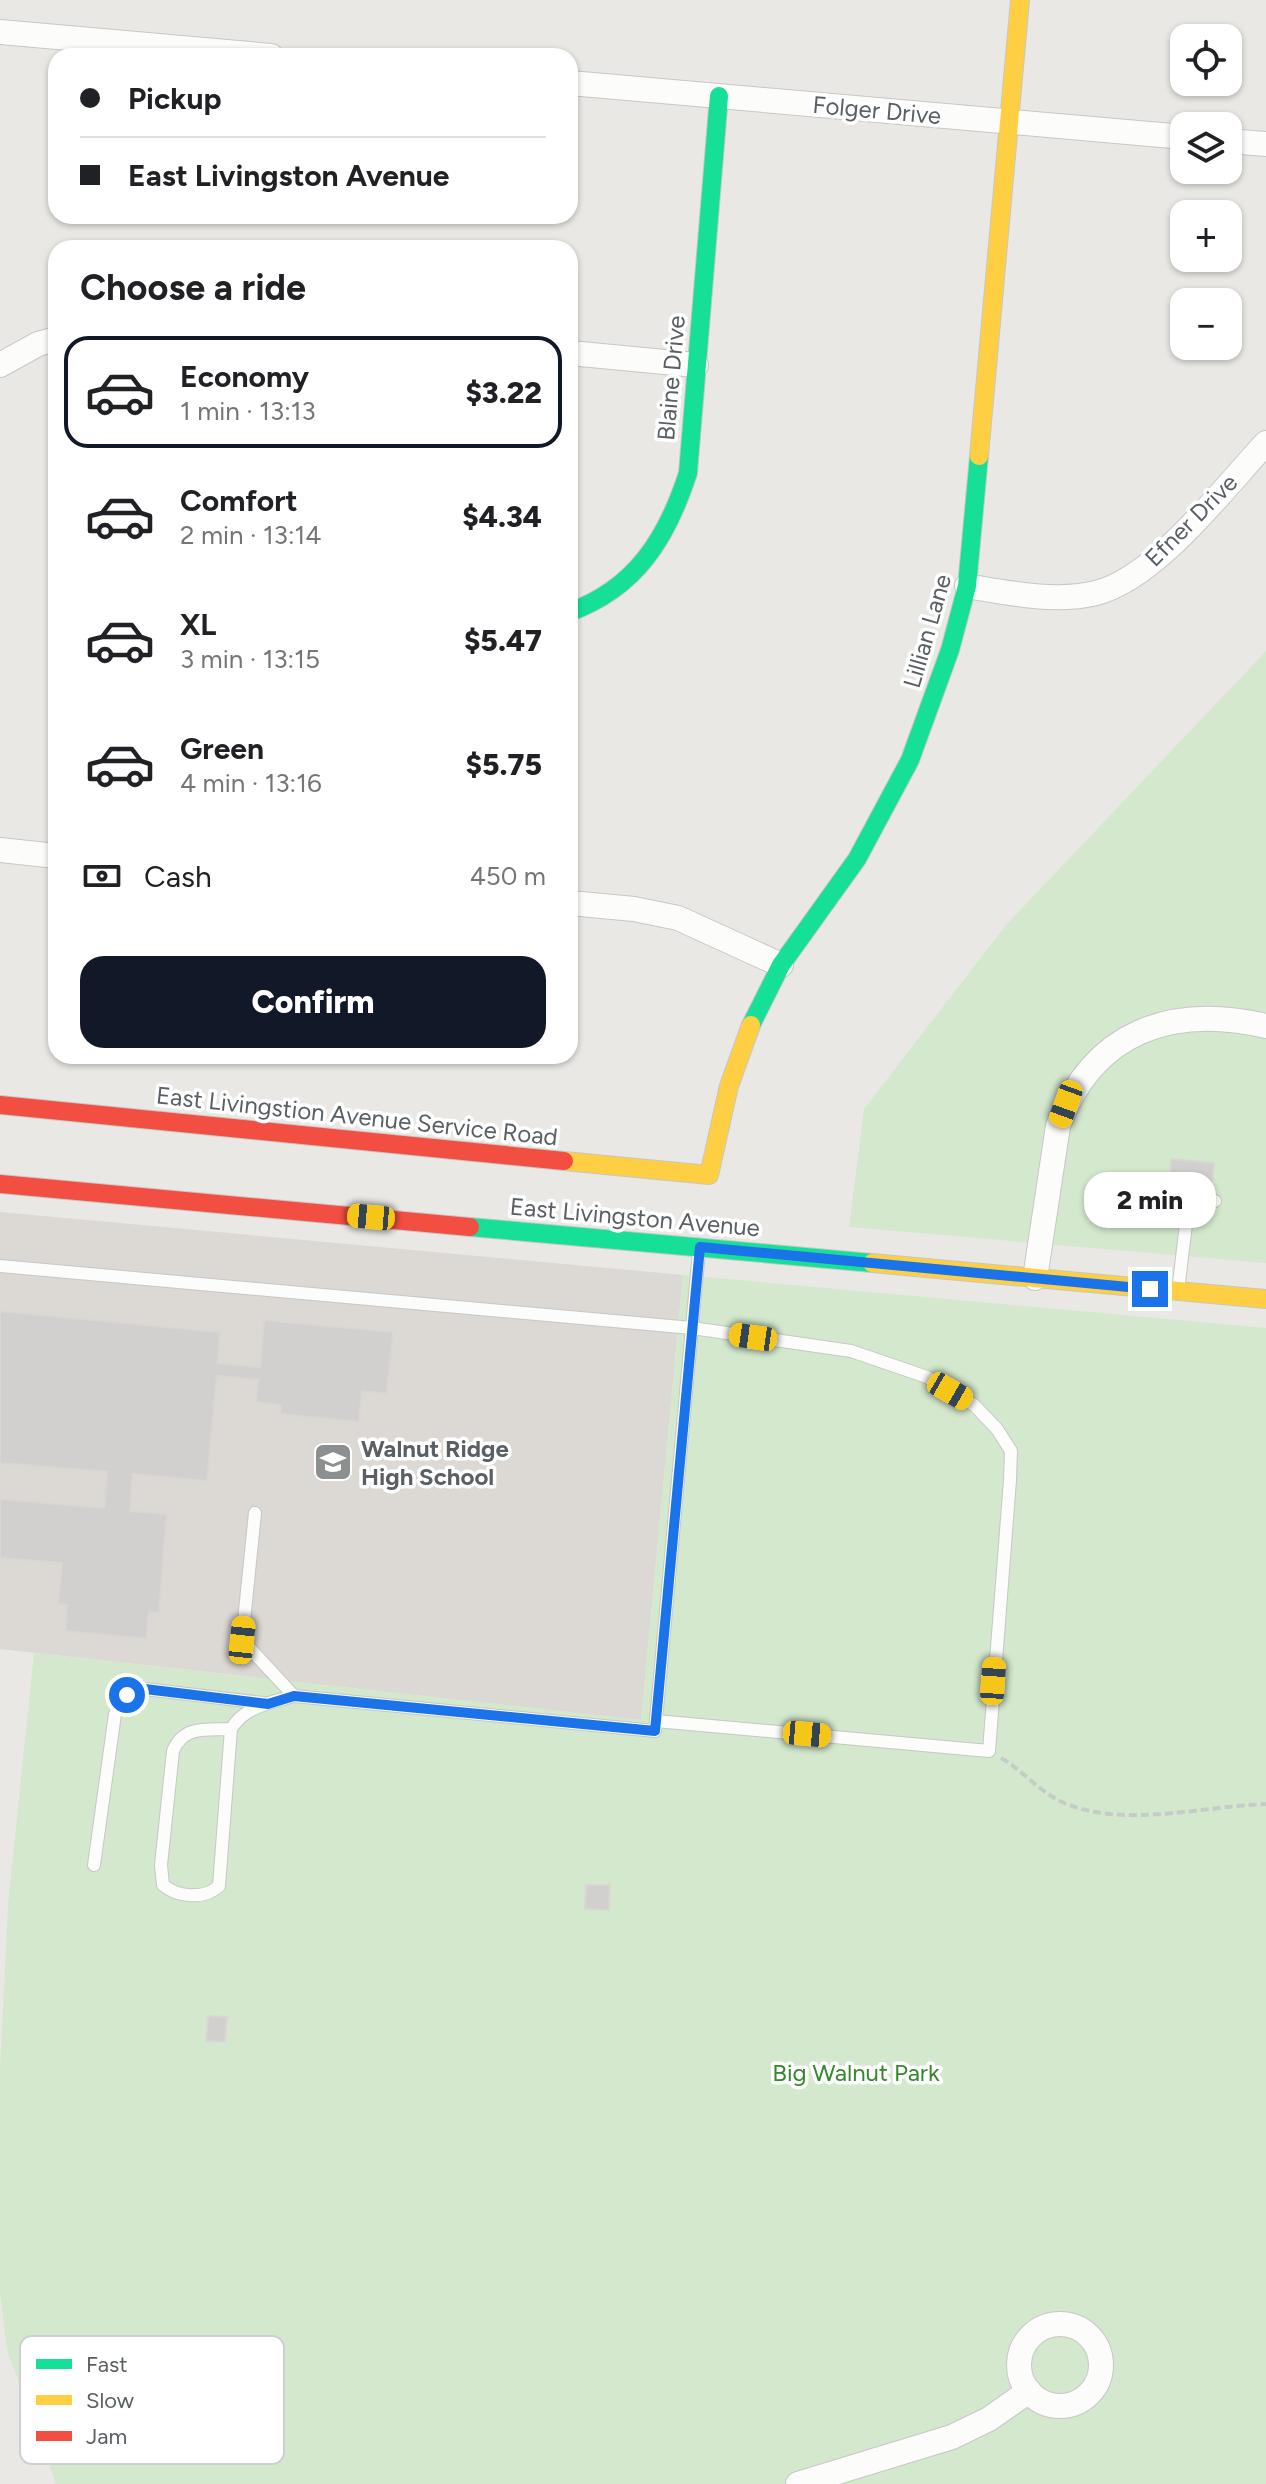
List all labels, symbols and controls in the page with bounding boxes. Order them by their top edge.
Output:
map controls [1170,24,1242,360]
button: locate [1170,24,1242,96]
text: Pickup [128,80,222,117]
street label: Folger Drive [812,90,942,130]
button: layers [1170,112,1242,184]
text: East Livingston Avenue [128,157,449,194]
button: + [1170,200,1242,272]
text: Choose a ride [80,266,306,309]
button: − [1170,288,1242,360]
street label: Blaine Drive [651,314,691,442]
icon: car [84,356,156,428]
text: Economy [180,358,309,395]
text: $3.22 [465,374,542,411]
text: 1 min · 13:13 [180,395,316,427]
street label: Efner Drive [1139,468,1243,572]
icon: car [84,480,156,552]
text: Comfort [180,482,298,519]
text: $4.34 [462,498,542,535]
text: 2 min · 13:14 [180,519,321,551]
street label: Lillian Lane [897,571,957,691]
icon: car [84,604,156,676]
text: XL [180,606,216,643]
text: $5.47 [464,622,542,659]
text: 3 min · 13:15 [180,643,320,675]
icon: car [84,728,156,800]
text: Green [180,730,264,767]
text: $5.75 [466,746,542,783]
text: 4 min · 13:16 [180,767,322,799]
icon: cash [80,854,124,898]
text: Cash [144,858,212,895]
text: 450 m [470,860,546,892]
button: Confirm [80,956,546,1048]
car [1047,1077,1085,1131]
street label: East Livingstion Avenue Service Road [155,1080,559,1152]
callout: 2 min [1084,1173,1216,1229]
text: 2 min [1117,1184,1183,1216]
street label: East Livingston Avenue [509,1192,761,1242]
car [346,1203,396,1231]
route end [1132,1271,1168,1307]
car [728,1322,778,1352]
car [923,1369,977,1413]
place label: Walnut Ridge High School [361,1434,509,1491]
school or university icon: Walnut Ridge High School [312,1441,354,1483]
car [228,1615,256,1665]
car [979,1656,1007,1706]
route start [109,1677,145,1713]
car [782,1720,832,1748]
park label: Big Walnut Park [772,2058,940,2087]
legend [20,2336,284,2464]
text: Fast [86,2351,128,2378]
text: Slow [86,2387,135,2414]
text: Jam [86,2423,127,2450]

